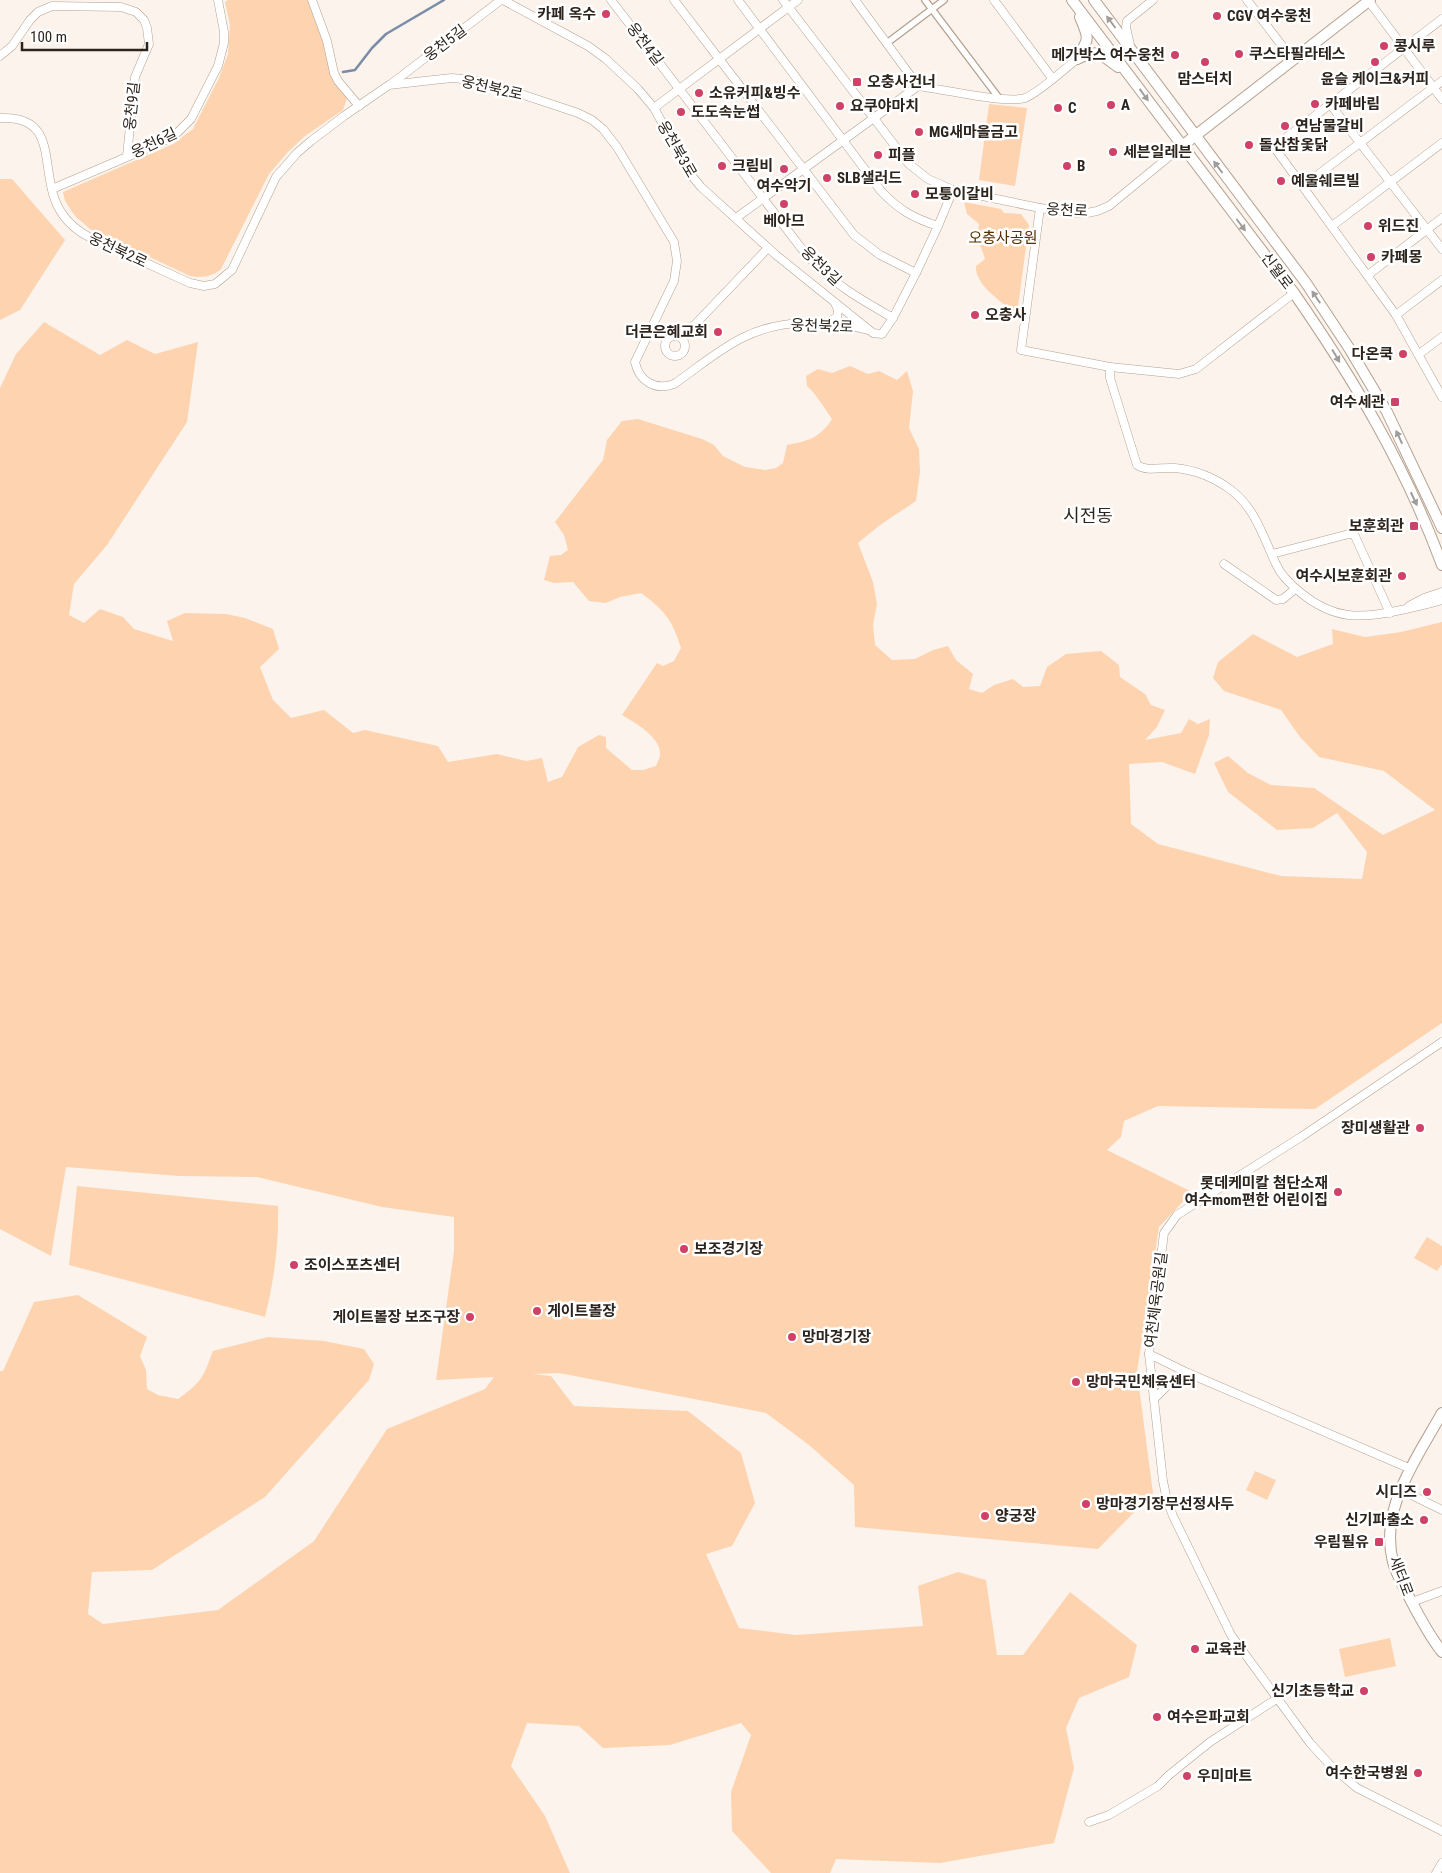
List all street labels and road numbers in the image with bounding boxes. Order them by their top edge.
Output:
street label: 웅천4길 [623,19,667,69]
street label: 웅천5길 [420,21,470,65]
street label: 웅천북2로 [459,72,525,104]
street label: 웅천9길 [120,81,144,131]
street label: 웅천북3로 [654,117,700,181]
street label: 웅천6길 [128,124,180,162]
street label: 웅천로 [1046,200,1088,220]
street label: 웅천북2로 [86,229,150,271]
street label: 웅천3길 [797,243,845,289]
street label: 신월로 [1257,249,1297,293]
street label: 웅천북2로 [790,316,854,336]
street label: 여천체육공원길 [1141,1251,1171,1349]
street label: 새터로 [1385,1553,1417,1599]

